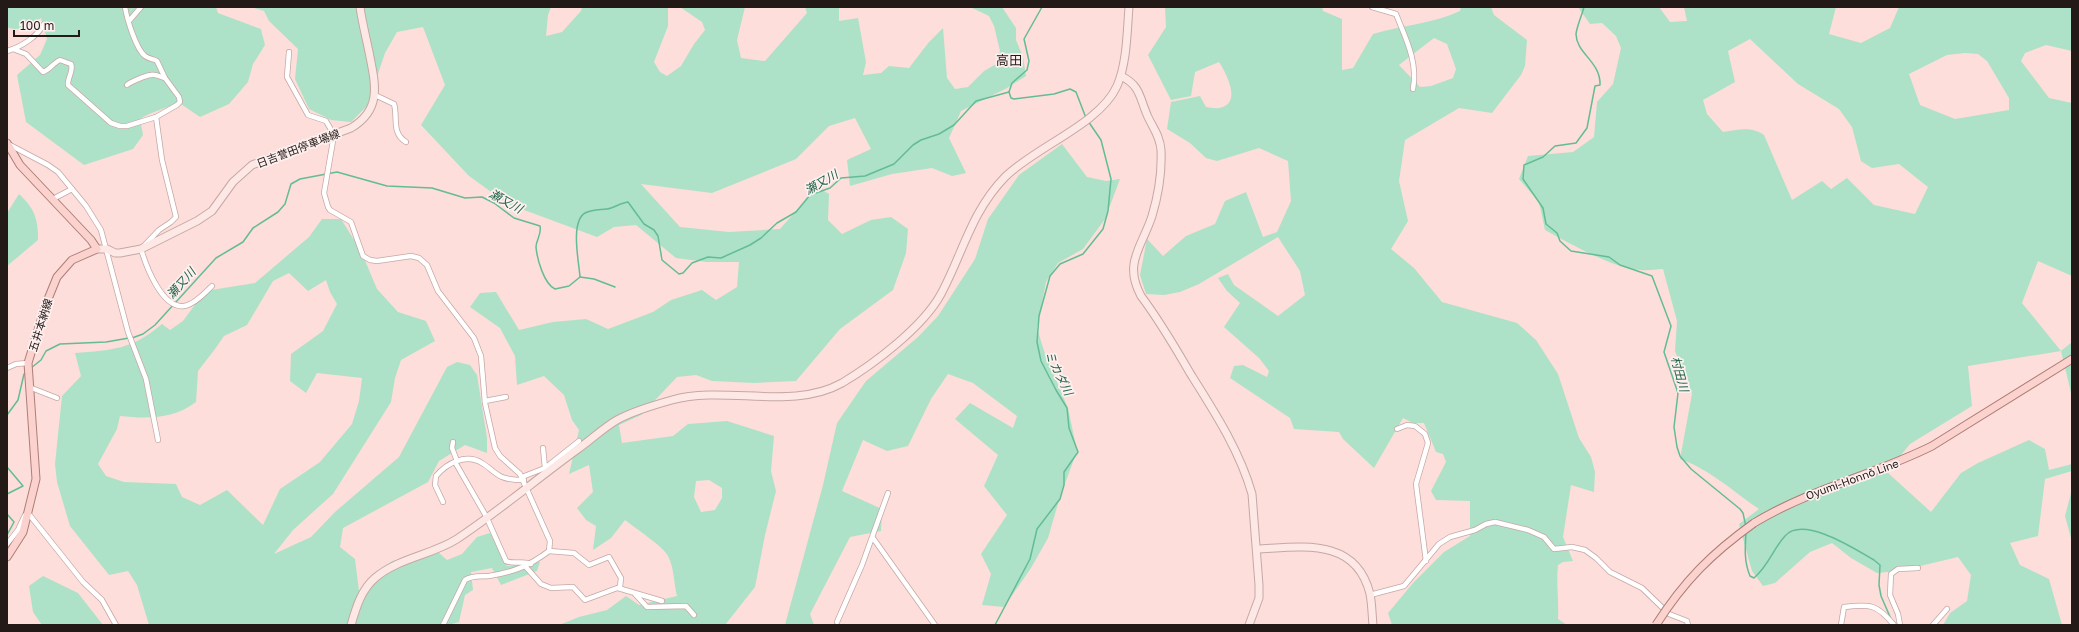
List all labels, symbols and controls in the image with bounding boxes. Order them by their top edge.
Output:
scale bar [14,12,79,38]
text: 100 m [20,18,54,33]
district label: 高田 [996,52,1022,68]
street label: 日吉誉田停車場線 [255,126,341,170]
water label: 瀬又川 [802,166,842,197]
water label: 瀬又川 [487,186,527,217]
water label: 瀬又川 [163,263,200,301]
street label: 五井本納線 [26,297,54,353]
water label: ミカダ川 [1042,348,1077,400]
water label: 村田川 [1668,355,1692,395]
street label: Oyumi-Honnō Line [1804,456,1900,502]

